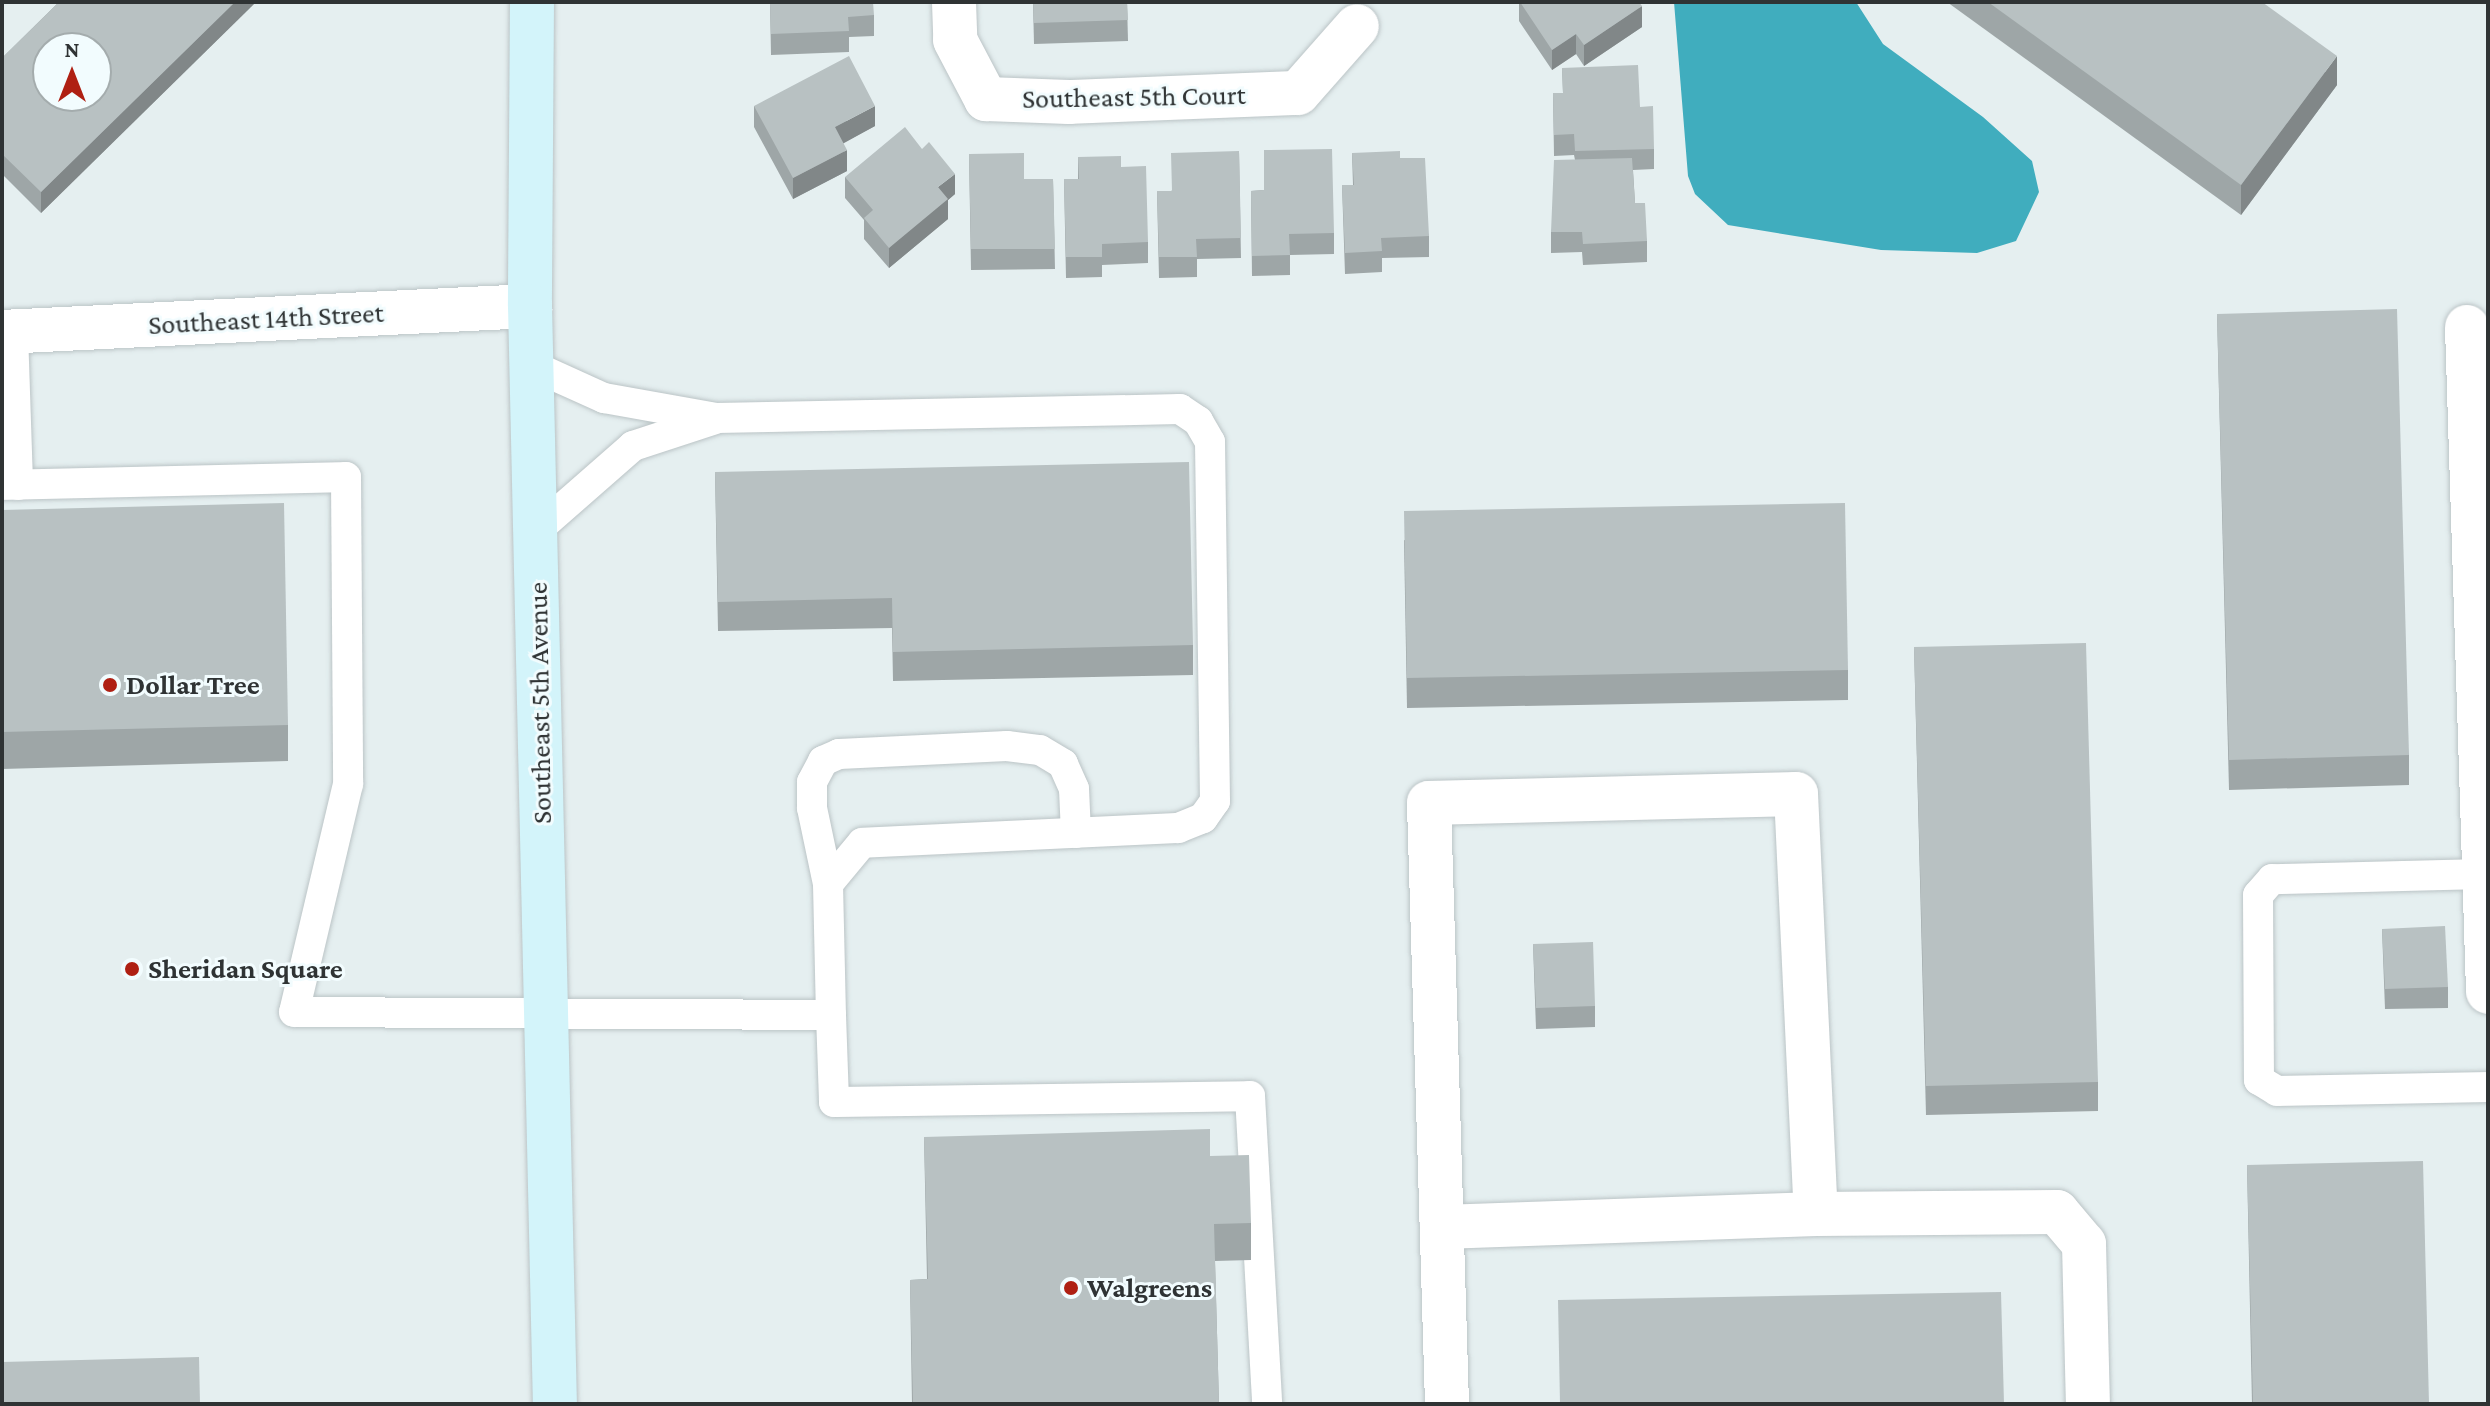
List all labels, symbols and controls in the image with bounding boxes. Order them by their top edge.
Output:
north arrow [32,32,112,112]
text: N [65,37,80,62]
street label: Southeast 5th Court [1022,78,1246,116]
street label: Southeast 14th Street [147,296,385,342]
street label: Southeast 5th Avenue [521,582,559,824]
place label: Dollar Tree [126,668,260,702]
marker: Dollar Tree [101,676,119,694]
place label: Sheridan Square [148,952,343,986]
marker: Sheridan Square [123,960,141,978]
place label: Walgreens [1087,1271,1212,1305]
marker: Walgreens [1062,1279,1080,1297]

